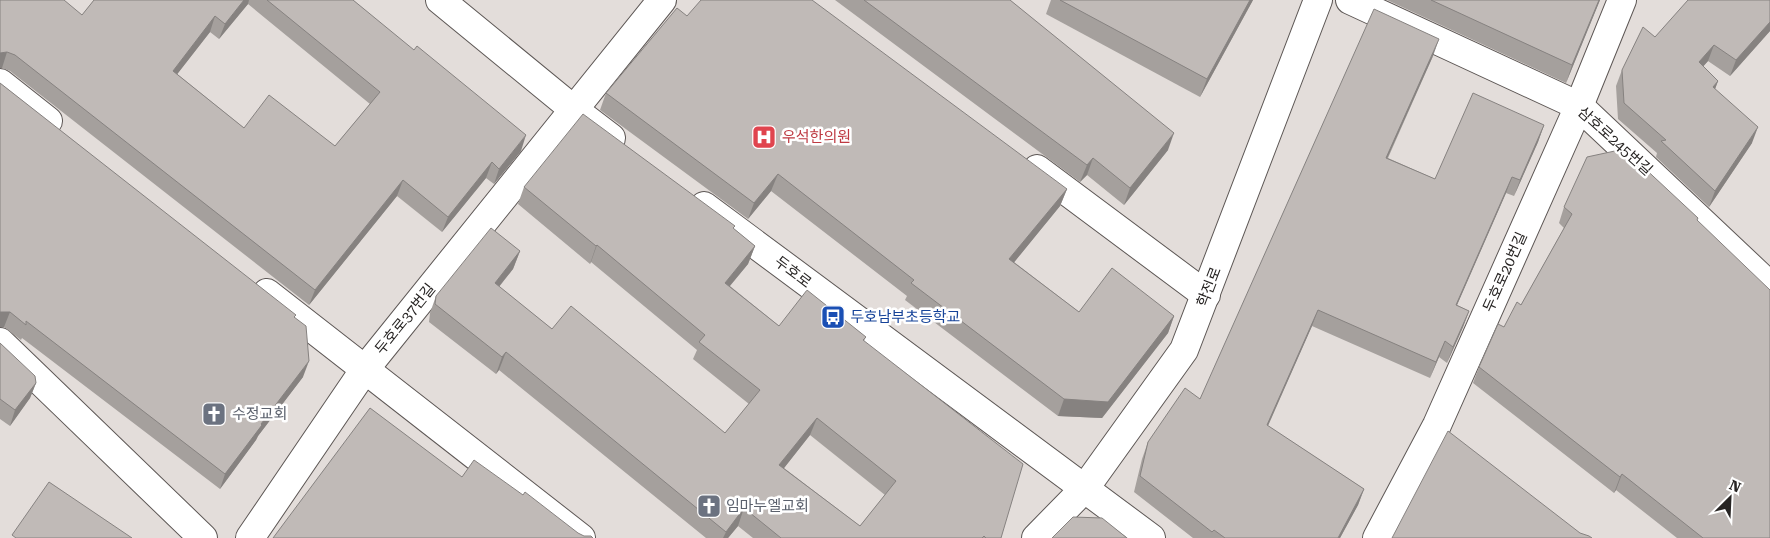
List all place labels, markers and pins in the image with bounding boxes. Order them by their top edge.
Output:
hospital icon: 우석한의원 [751,124,777,150]
place label: 우석한의원 [782,128,851,146]
bus stop icon: 두호남부초등학교 [820,304,846,330]
place label: 두호남부초등학교 [850,308,960,326]
church icon: 수정교회 [201,401,227,427]
place label: 수정교회 [232,405,287,423]
church icon: 임마누엘교회 [696,493,722,519]
place label: 임마누엘교회 [726,497,809,515]

